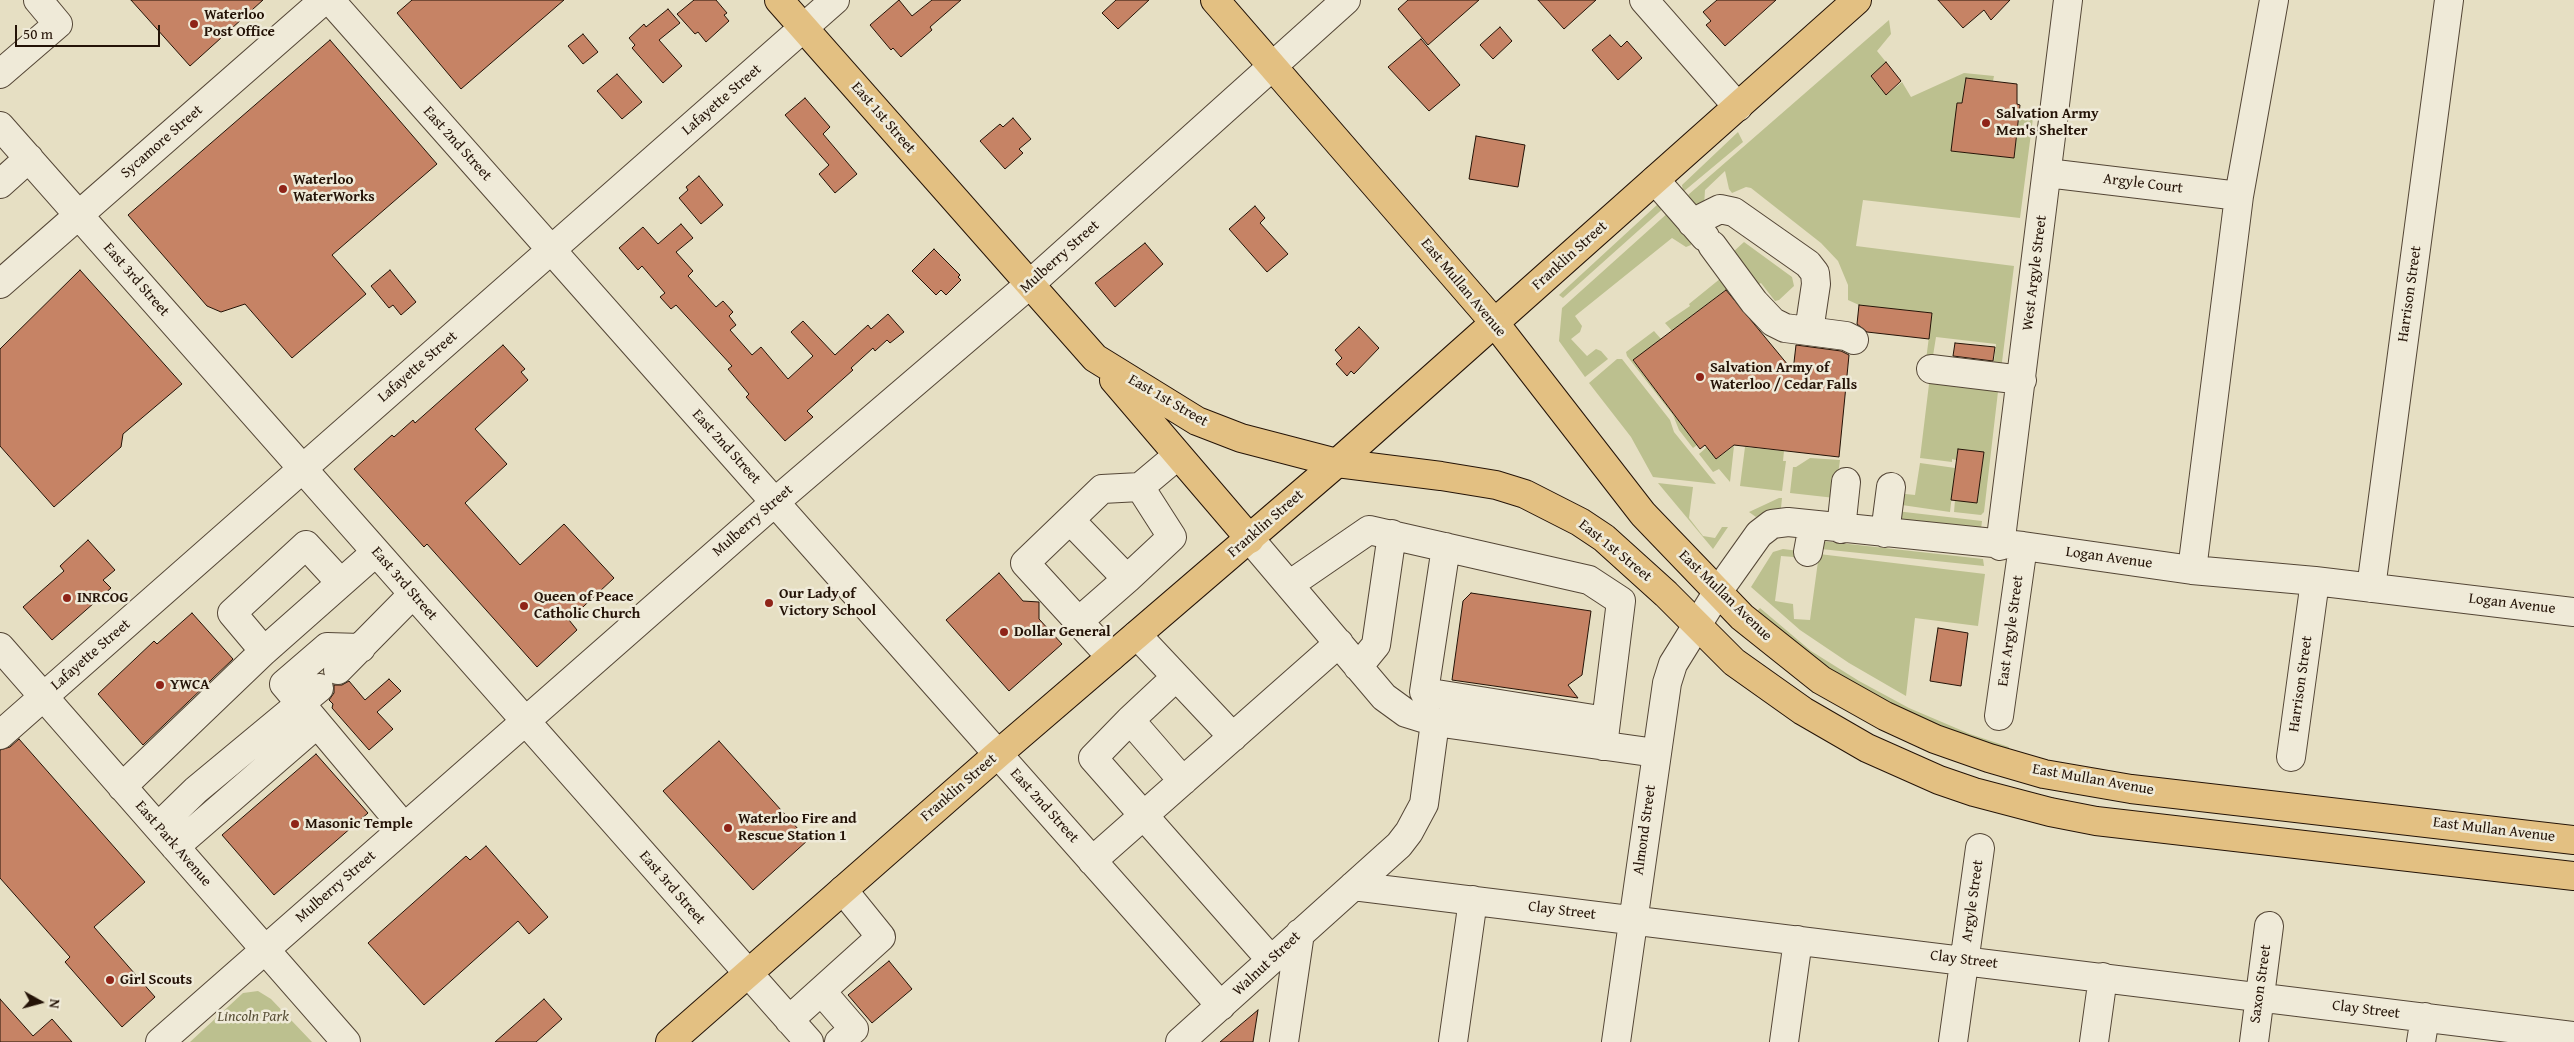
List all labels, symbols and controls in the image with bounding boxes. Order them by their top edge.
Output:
place label: Waterloo Post Office [204,6,275,41]
scale bar [18,15,162,47]
marker: Waterloo Post Office [188,18,200,30]
text: 50 m [23,23,53,44]
street label: Lafayette Street [679,61,765,139]
street label: East 1st Street [847,79,919,157]
street label: Sycamore Street [117,102,207,182]
street label: East 2nd Street [419,103,495,185]
place label: Salvation Army Men's Shelter [1996,105,2099,140]
marker: Salvation Army Men's Shelter [1980,117,1992,129]
street label: Argyle Court [2102,170,2184,198]
place label: Waterloo WaterWorks [293,171,375,206]
marker: Waterloo WaterWorks [277,183,289,195]
street label: West Argyle Street [2019,214,2051,332]
street label: Mulberry Street [1017,217,1103,297]
street label: Franklin Street [1529,218,1611,294]
street label: East Mullan Avenue [1417,235,1509,341]
street label: East 3rd Street [99,239,173,321]
street label: Harrison Street [2394,245,2426,343]
street label: Lafayette Street [375,328,461,406]
place label: Salvation Army of Waterloo / Cedar Falls [1710,359,1857,394]
street label: East 1st Street [1125,371,1211,431]
marker: Salvation Army of Waterloo / Cedar Falls [1694,371,1706,383]
street label: East 2nd Street [688,406,764,488]
street label: Mulberry Street [709,481,797,561]
street label: Franklin Street [1224,486,1308,562]
street label: East 1st Street [1575,516,1655,586]
street label: East 3rd Street [367,543,441,625]
street label: Logan Avenue [2065,543,2153,573]
street label: East Mullan Avenue [1675,547,1775,645]
street label: East Argyle Street [1994,574,2028,688]
place label: Our Lady of Victory School [779,585,876,620]
place label: Queen of Peace Catholic Church [534,588,640,623]
place label: INRCOG [77,589,128,607]
street label: Logan Avenue [2468,590,2556,618]
marker: INRCOG [61,592,73,604]
marker: Our Lady of Victory School [763,597,775,609]
marker: Queen of Peace Catholic Church [518,600,530,612]
street label: Lafayette Street [48,616,134,694]
place label: Dollar General [1014,623,1111,641]
marker: Dollar General [998,626,1010,638]
street label: Harrison Street [2285,635,2317,733]
place label: YWCA [170,676,210,694]
marker: YWCA [154,679,166,691]
street label: Franklin Street [917,750,1001,826]
street label: East Mullan Avenue [2031,760,2155,800]
street label: East 2nd Street [1006,765,1082,847]
street label: Almond Street [1630,784,1660,876]
street label: East Park Avenue [131,798,215,890]
place label: Waterloo Fire and Rescue Station 1 [738,810,857,845]
street label: East Mullan Avenue [2432,814,2556,846]
place label: Masonic Temple [305,815,413,833]
marker: Masonic Temple [289,818,301,830]
marker: Waterloo Fire and Rescue Station 1 [722,822,734,834]
street label: Mulberry Street [292,847,380,927]
street label: East 3rd Street [635,847,709,929]
street label: Argyle Street [1958,859,1988,943]
street label: Clay Street [1527,898,1597,924]
street label: Walnut Street [1229,928,1305,1000]
street label: Saxon Street [2247,944,2275,1024]
street label: Clay Street [1929,947,1999,973]
place label: Girl Scouts [120,971,192,989]
marker: Girl Scouts [104,974,116,986]
north arrow [15,977,65,1027]
street label: Clay Street [2331,997,2401,1023]
text: N [44,998,65,1010]
park label: Lincoln Park [217,1008,289,1026]

